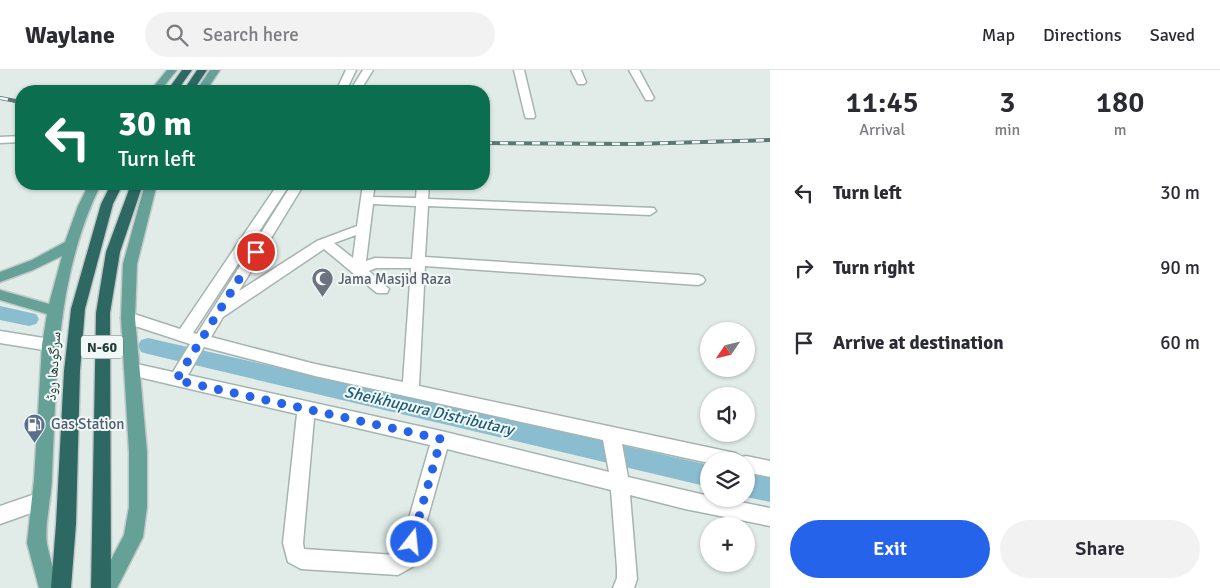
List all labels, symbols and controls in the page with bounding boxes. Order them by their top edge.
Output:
search box [145,12,495,57]
text: Waylane [25,20,115,50]
icon: search [163,21,191,49]
text: Search here [203,23,299,47]
text: Map [982,24,1015,46]
text: Directions [1043,24,1122,46]
text: Saved [1150,24,1195,46]
text: 11:45 [846,84,919,121]
text: 3 [999,84,1015,121]
text: 180 [1096,84,1144,121]
text: 30 m [118,102,192,145]
icon: left [35,105,100,170]
text: Arrival [859,120,905,140]
text: min [994,120,1020,140]
text: m [1114,120,1126,140]
text: Turn left [118,145,196,172]
icon: left [790,179,818,207]
text: Turn left [833,181,902,205]
text: 30 m [1160,181,1200,205]
pin [235,231,277,273]
icon: arrive [242,238,270,266]
icon: right [790,254,818,282]
text: Turn right [833,256,915,280]
text: 90 m [1160,256,1200,280]
mosque icon: Jama Masjid Raza [310,267,334,298]
place label: Jama Masjid Raza [338,270,451,288]
north arrow [700,322,755,378]
map controls [700,322,755,572]
icon: arrive [790,329,818,357]
street label: سرگودھا روڈ [42,331,64,401]
text: Arrive at destination [833,331,1004,355]
text: 60 m [1160,331,1200,355]
road number: N-60 [81,336,123,358]
water label: Sheikhupura Distributary [343,382,518,441]
button: sound [700,387,755,442]
fuel station icon: Gas Station [23,412,47,443]
place label: Gas Station [51,415,125,433]
button: layers [700,452,755,507]
position arrow [385,515,437,567]
button: + [700,517,755,572]
button: Exit [790,520,990,578]
button: Share [1000,520,1200,578]

